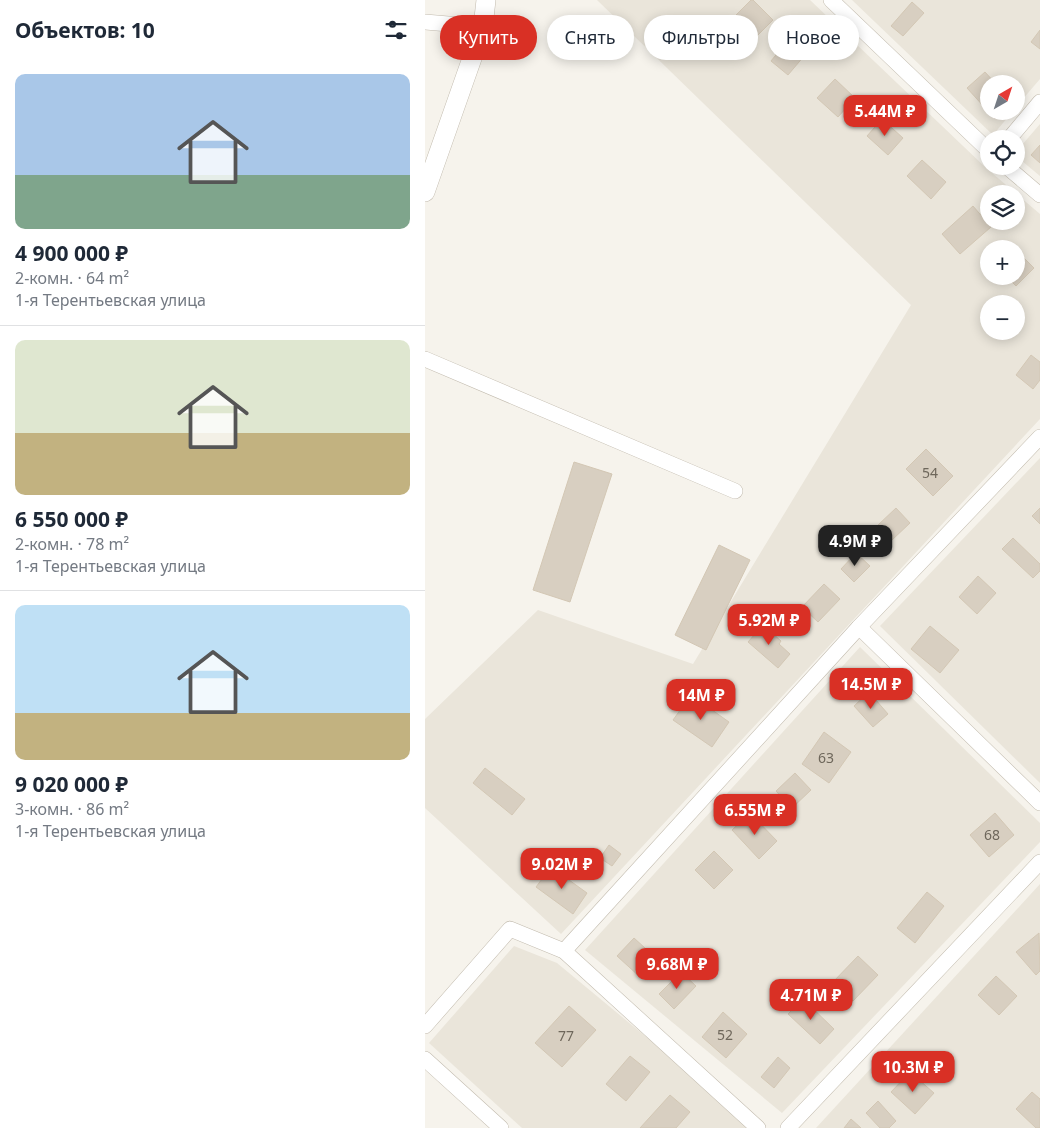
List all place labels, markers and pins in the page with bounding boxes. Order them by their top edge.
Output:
pin: 5.44M ₽ [839,94,931,137]
pin: 4.9M ₽ [814,524,896,567]
pin: 5.92M ₽ [723,604,815,646]
pin: 14.5M ₽ [825,668,917,710]
pin: 14M ₽ [666,678,736,721]
pin: 6.55M ₽ [709,794,801,836]
pin: 9.02M ₽ [516,848,608,890]
pin: 9.68M ₽ [631,948,723,990]
pin: 4.71M ₽ [765,978,857,1021]
pin: 10.3M ₽ [867,1050,959,1093]

